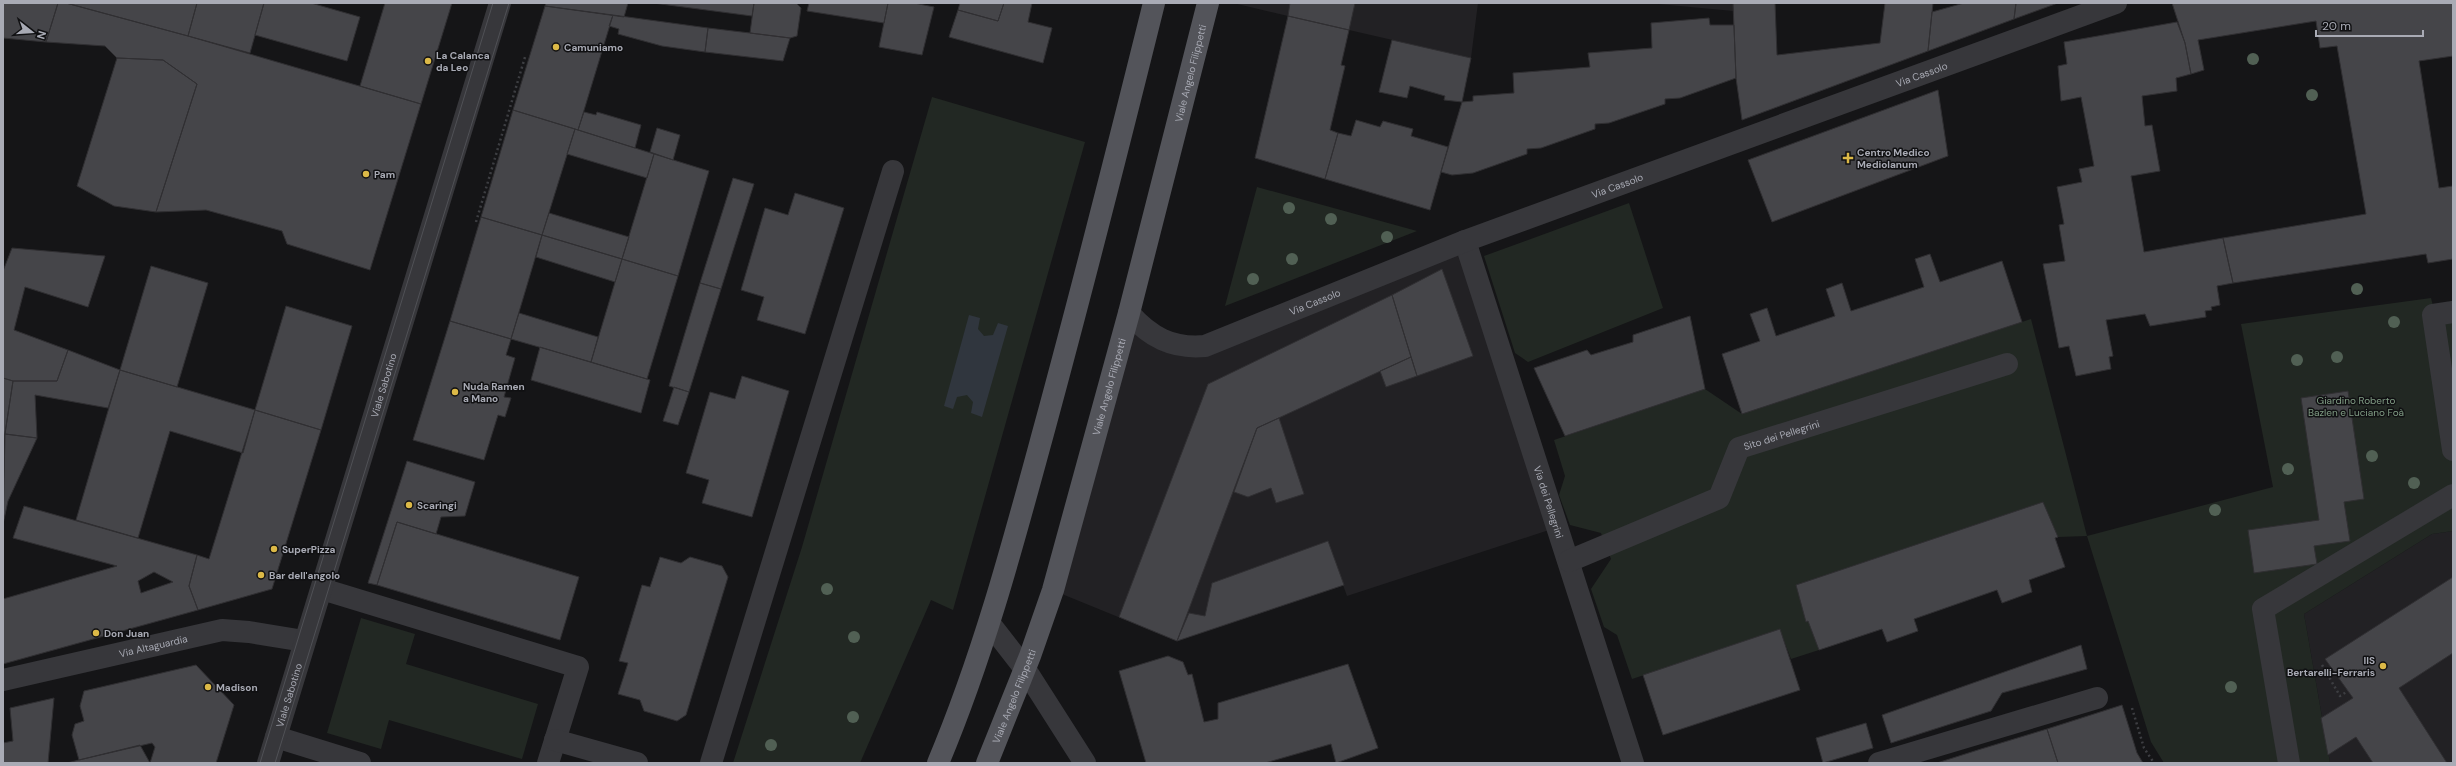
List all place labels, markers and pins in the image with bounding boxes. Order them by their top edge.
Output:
place label: Camuniamo [564,41,623,54]
marker: Camuniamo [551,42,561,52]
place label: La Calanca da Leo [436,49,490,74]
marker: La Calanca da Leo [423,56,433,66]
place label: Centro Medico Mediolanum [1857,146,1930,171]
marker: Centro Medico Mediolanum [1842,152,1854,164]
place label: Pam [374,168,395,181]
marker: Pam [361,169,371,179]
place label: Nuda Ramen a Mano [463,380,525,405]
marker: Nuda Ramen a Mano [450,387,460,397]
place label: Scaringi [417,499,457,512]
marker: Scaringi [404,500,414,510]
place label: SuperPizza [282,543,336,556]
marker: SuperPizza [269,544,279,554]
place label: Bar dell'angolo [269,569,340,582]
marker: Bar dell'angolo [256,570,266,580]
place label: Don Juan [104,627,149,640]
marker: Don Juan [91,628,101,638]
place label: IIS Bertarelli-Ferraris [2287,654,2375,679]
marker: IIS Bertarelli-Ferraris [2378,661,2388,671]
place label: Madison [216,681,258,694]
marker: Madison [203,682,213,692]

